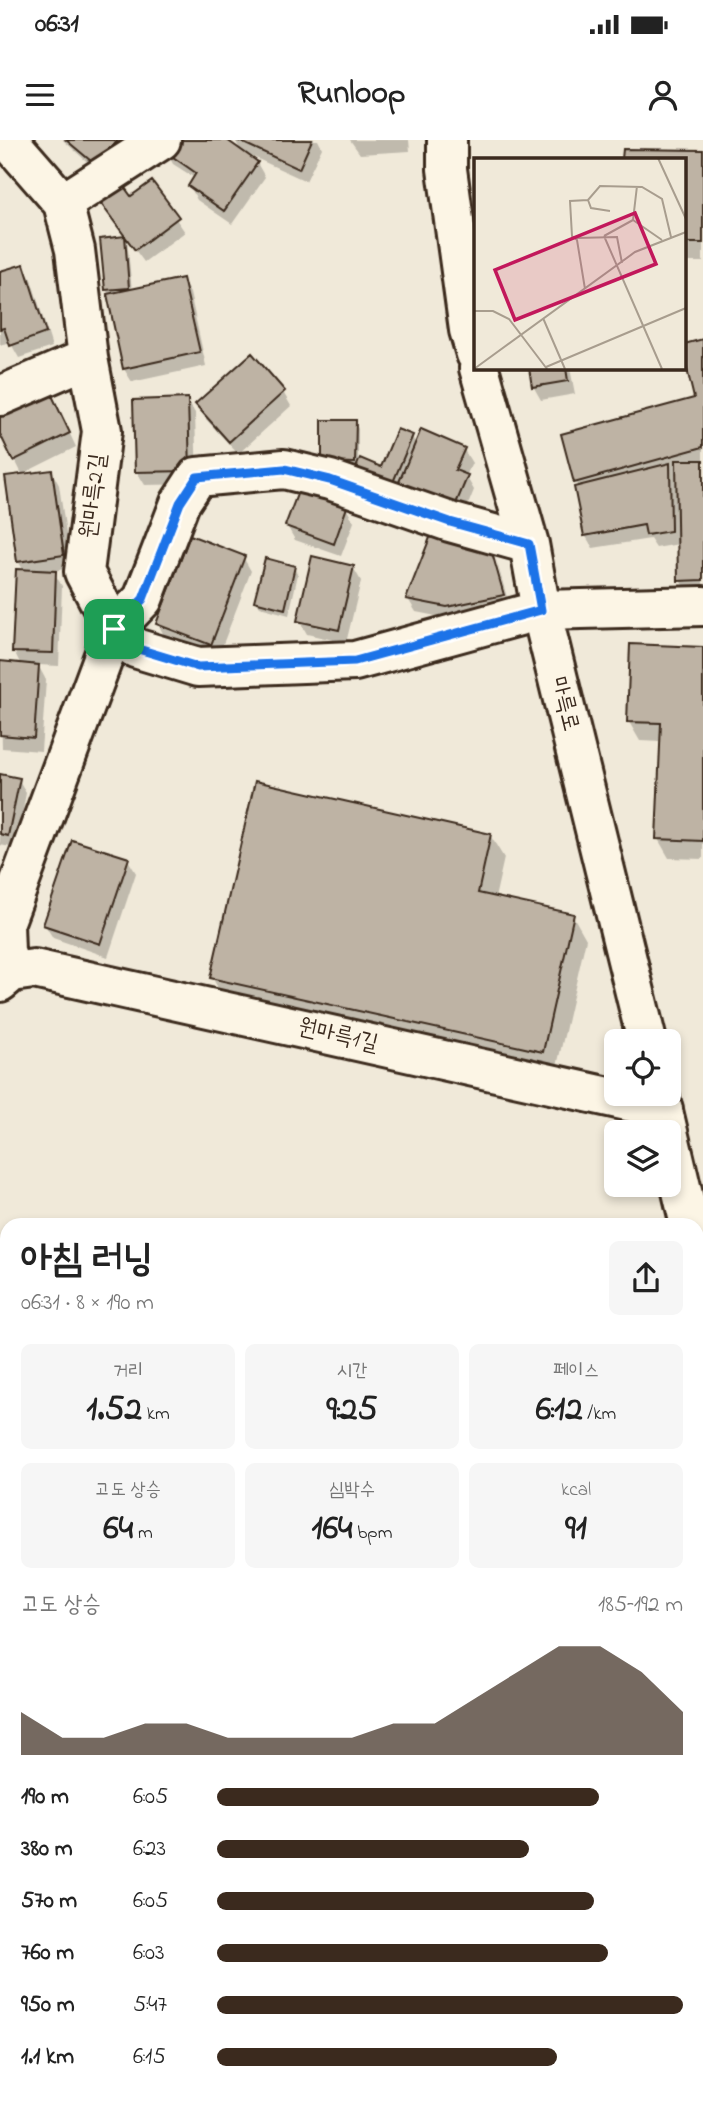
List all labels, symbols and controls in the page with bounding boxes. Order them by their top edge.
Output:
text: 06:31 [35,6,79,44]
text: Runloop [298,71,405,118]
icon: menu [21,76,59,114]
icon: person [644,76,682,114]
inset map [474,158,686,369]
street label: 원마륵2길 [72,452,116,540]
pin [84,599,144,659]
icon: arrive [95,610,133,648]
street label: 마륵로 [541,673,587,735]
street label: 원마륵1길 [295,1011,381,1061]
map controls [604,1029,681,1197]
button: locate [604,1029,681,1106]
button: layers [604,1120,681,1197]
text: 아침 러닝 [21,1233,153,1289]
button: share [609,1241,683,1315]
text: 06:31 · 8 × 190 m [21,1287,154,1320]
text: 거리 [113,1358,143,1385]
text: 시간 [337,1358,367,1385]
text: 페이스 [553,1358,599,1385]
text: 1.52 [86,1385,142,1436]
text: 9:25 [327,1385,377,1436]
text: 6:12 [536,1385,583,1436]
text: km [142,1401,170,1428]
text: /km [583,1401,616,1428]
text: 고도 상승 [95,1477,161,1504]
text: 심박수 [329,1477,375,1504]
text: kcal [561,1477,591,1504]
text: 64 [103,1504,133,1555]
text: 164 [312,1504,353,1555]
text: 91 [565,1504,587,1555]
text: m [133,1520,153,1547]
text: bpm [353,1520,392,1547]
text: 고도 상승 [21,1589,101,1622]
text: 185–192 m [598,1589,683,1622]
text: 190 m [21,1781,69,1814]
text: 6:05 [133,1781,168,1814]
text: 380 m [21,1833,73,1866]
text: 6:23 [133,1833,166,1866]
text: 570 m [21,1885,77,1918]
text: 6:05 [133,1885,168,1918]
text: 760 m [21,1937,74,1970]
text: 6:03 [133,1937,165,1970]
text: 950 m [21,1989,75,2022]
text: 5:47 [133,1989,167,2022]
text: 1.1 km [21,2041,74,2074]
text: 6:15 [133,2041,166,2074]

